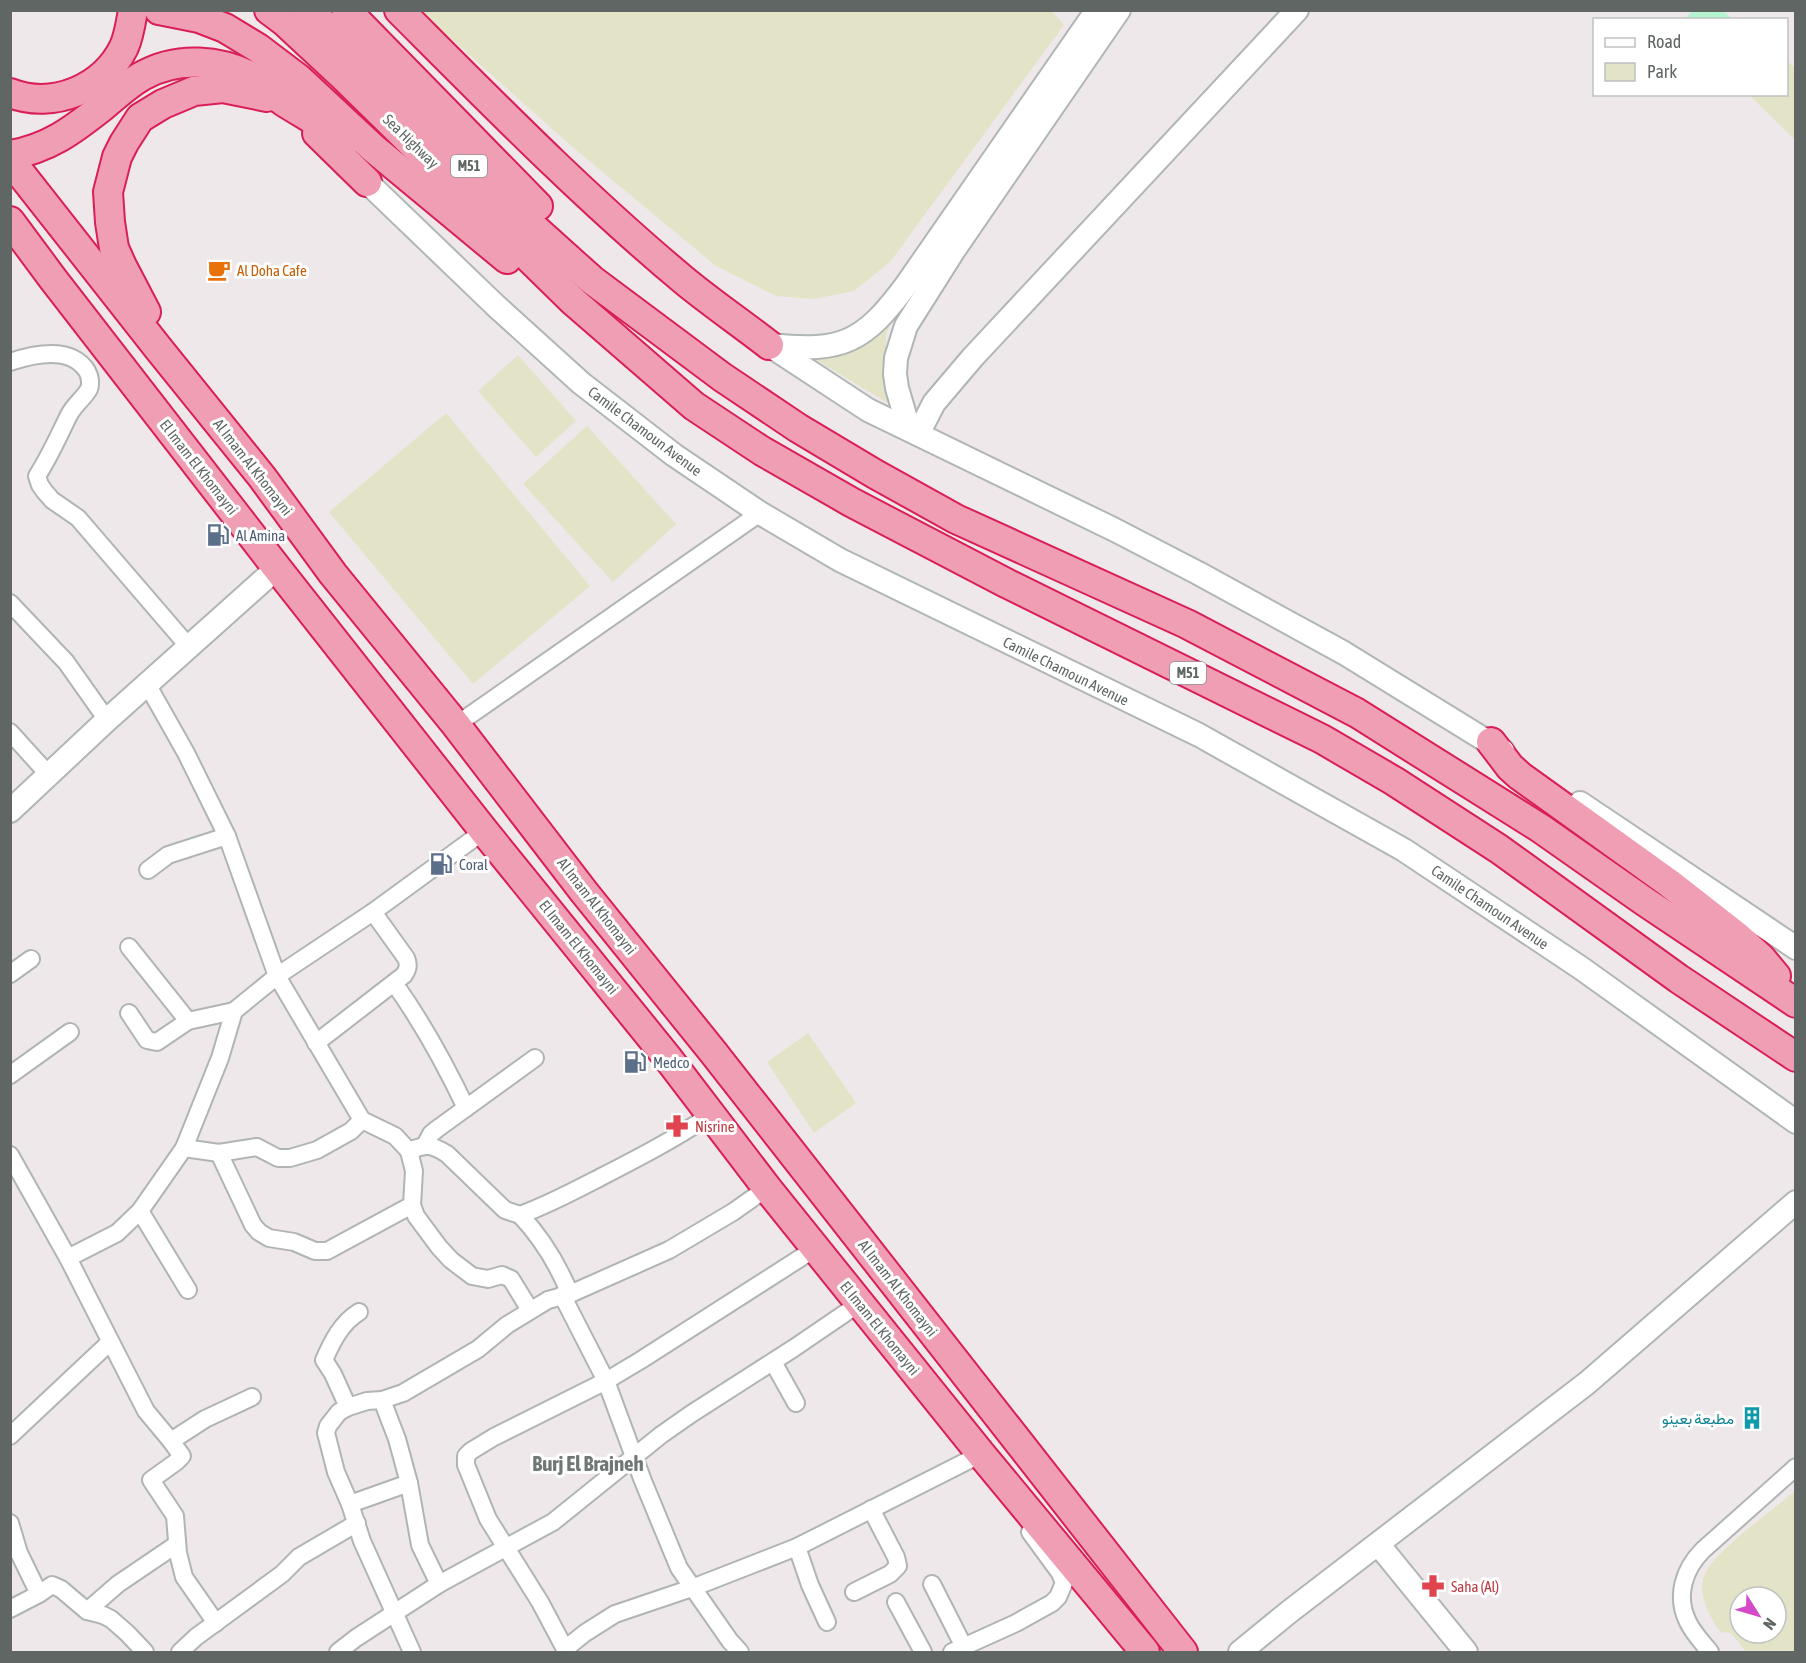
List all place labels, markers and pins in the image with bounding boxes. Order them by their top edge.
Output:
cafe icon: Al Doha Cafe [206,257,232,283]
place label: Al Doha Cafe [237,262,307,279]
fuel station icon: Al Amina [205,522,231,548]
place label: Al Amina [236,527,285,544]
fuel station icon: Coral [428,851,454,877]
place label: Coral [459,856,488,873]
fuel station icon: Medco [622,1049,648,1075]
place label: Medco [653,1054,690,1071]
pharmacy icon: Nisrine [664,1113,690,1139]
place label: Nisrine [695,1118,735,1135]
building icon: مطبعة بعينو [1739,1405,1765,1431]
place label: مطبعة بعينو [1662,1410,1734,1428]
pharmacy icon: Saha (Al) [1420,1573,1446,1599]
place label: Saha (Al) [1451,1578,1499,1595]

